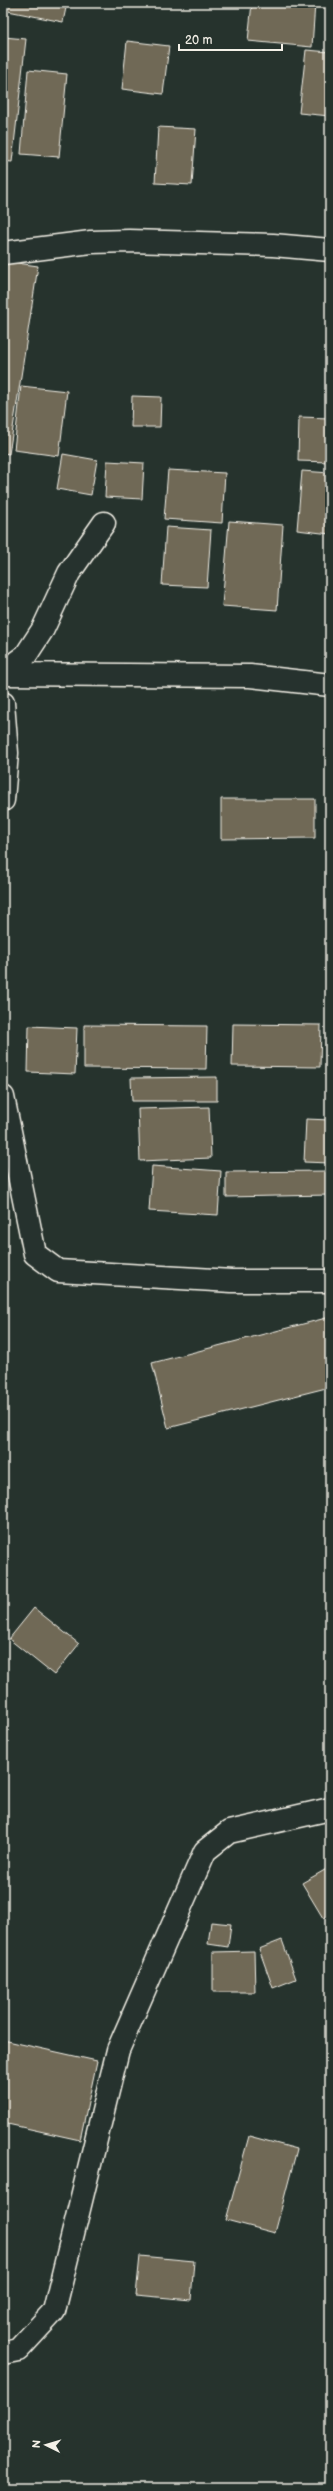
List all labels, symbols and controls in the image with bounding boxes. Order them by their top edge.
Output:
scale bar [179,26,282,52]
text: 20 m [185,33,212,48]
north arrow [26,2425,66,2465]
text: N [30,2439,43,2449]

